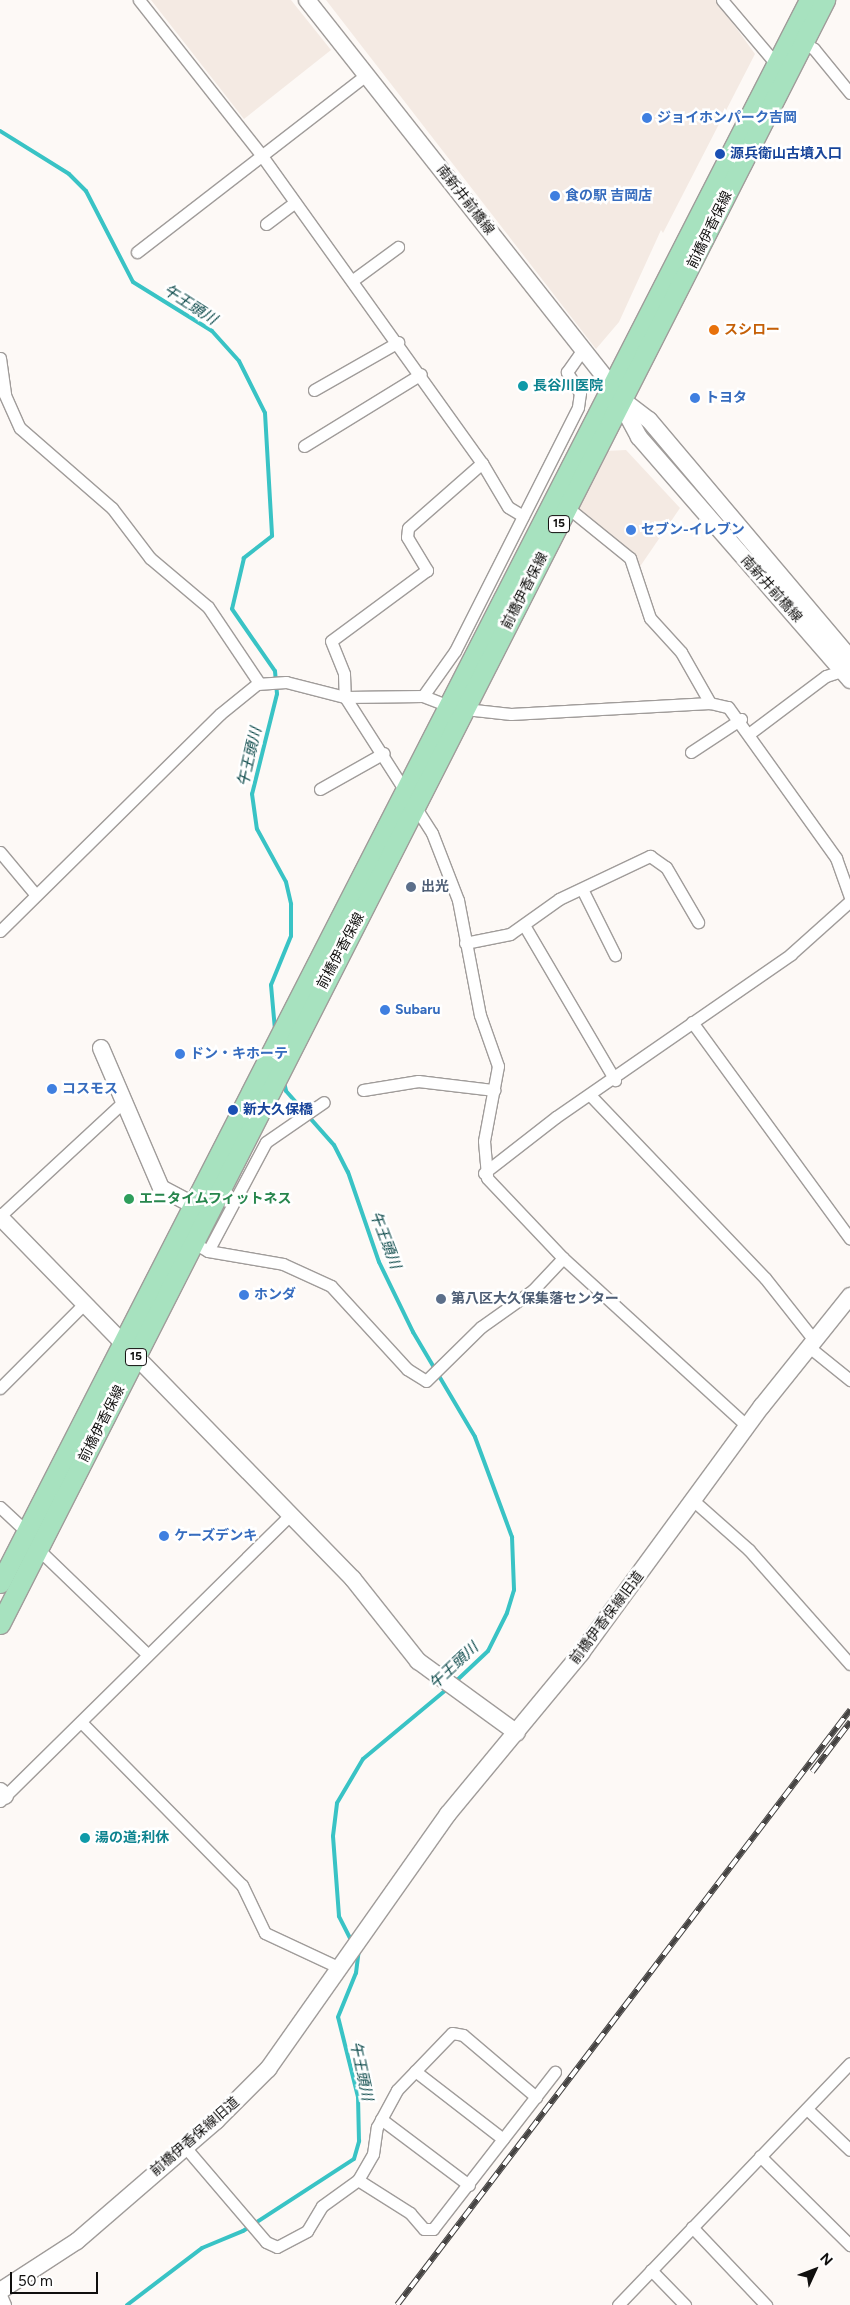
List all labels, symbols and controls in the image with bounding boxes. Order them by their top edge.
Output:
place label: ジョイホンパーク吉岡 [657,110,797,126]
marker: ジョイホンパーク吉岡 [641,112,653,124]
place label: 源兵衛山古墳入口 [730,146,842,162]
marker: 源兵衛山古墳入口 [714,148,726,160]
street label: 南新井前橋線 [433,162,497,238]
place label: 食の駅 吉岡店 [565,188,652,204]
street label: 前橋伊香保線 [684,189,736,271]
marker: 食の駅 吉岡店 [549,190,561,202]
water label: 午王頭川 [160,281,220,329]
place label: スシロー [724,322,780,338]
marker: スシロー [708,324,720,336]
place label: 長谷川医院 [533,378,603,394]
marker: 長谷川医院 [517,380,529,392]
place label: トヨタ [705,390,747,406]
marker: トヨタ [689,392,701,404]
road number: 15 [548,514,570,534]
place label: セブン-イレブン [641,522,745,538]
marker: セブン-イレブン [625,524,637,536]
street label: 前橋伊香保線 [498,550,552,632]
street label: 南新井前橋線 [737,552,805,626]
water label: 午王頭川 [234,726,266,788]
place label: 出光 [421,879,449,895]
marker: 出光 [405,881,417,893]
street label: 前橋伊香保線 [314,910,368,992]
place label: Subaru [395,1002,441,1018]
marker: Subaru [379,1004,391,1016]
place label: ドン・キホーテ [190,1046,288,1062]
marker: ドン・キホーテ [174,1048,186,1060]
place label: コスモス [62,1081,118,1097]
marker: コスモス [46,1083,58,1095]
place label: 新大久保橋 [243,1102,313,1118]
marker: 新大久保橋 [227,1104,239,1116]
place label: エニタイムフィットネス [139,1191,293,1207]
marker: エニタイムフィットネス [123,1193,135,1205]
water label: 午王頭川 [366,1209,404,1271]
place label: ホンダ [254,1287,296,1303]
marker: ホンダ [238,1289,250,1301]
place label: 第八区大久保集落センター [451,1291,619,1307]
marker: 第八区大久保集落センター [435,1293,447,1305]
road number: 15 [125,1348,147,1366]
street label: 前橋伊香保線 [75,1383,129,1465]
place label: ケーズデンキ [174,1528,258,1544]
marker: ケーズデンキ [158,1530,170,1542]
street label: 前橋伊香保線旧道 [567,1568,647,1668]
water label: 午王頭川 [426,1639,482,1693]
place label: 湯の道;利休 [95,1830,169,1846]
marker: 湯の道;利休 [79,1832,91,1844]
water label: 午王頭川 [346,2040,376,2102]
street label: 前橋伊香保線旧道 [147,2094,243,2180]
north arrow [790,2245,840,2295]
text: N [816,2250,836,2269]
scale bar [12,2262,100,2294]
text: 50 m [18,2272,53,2290]

